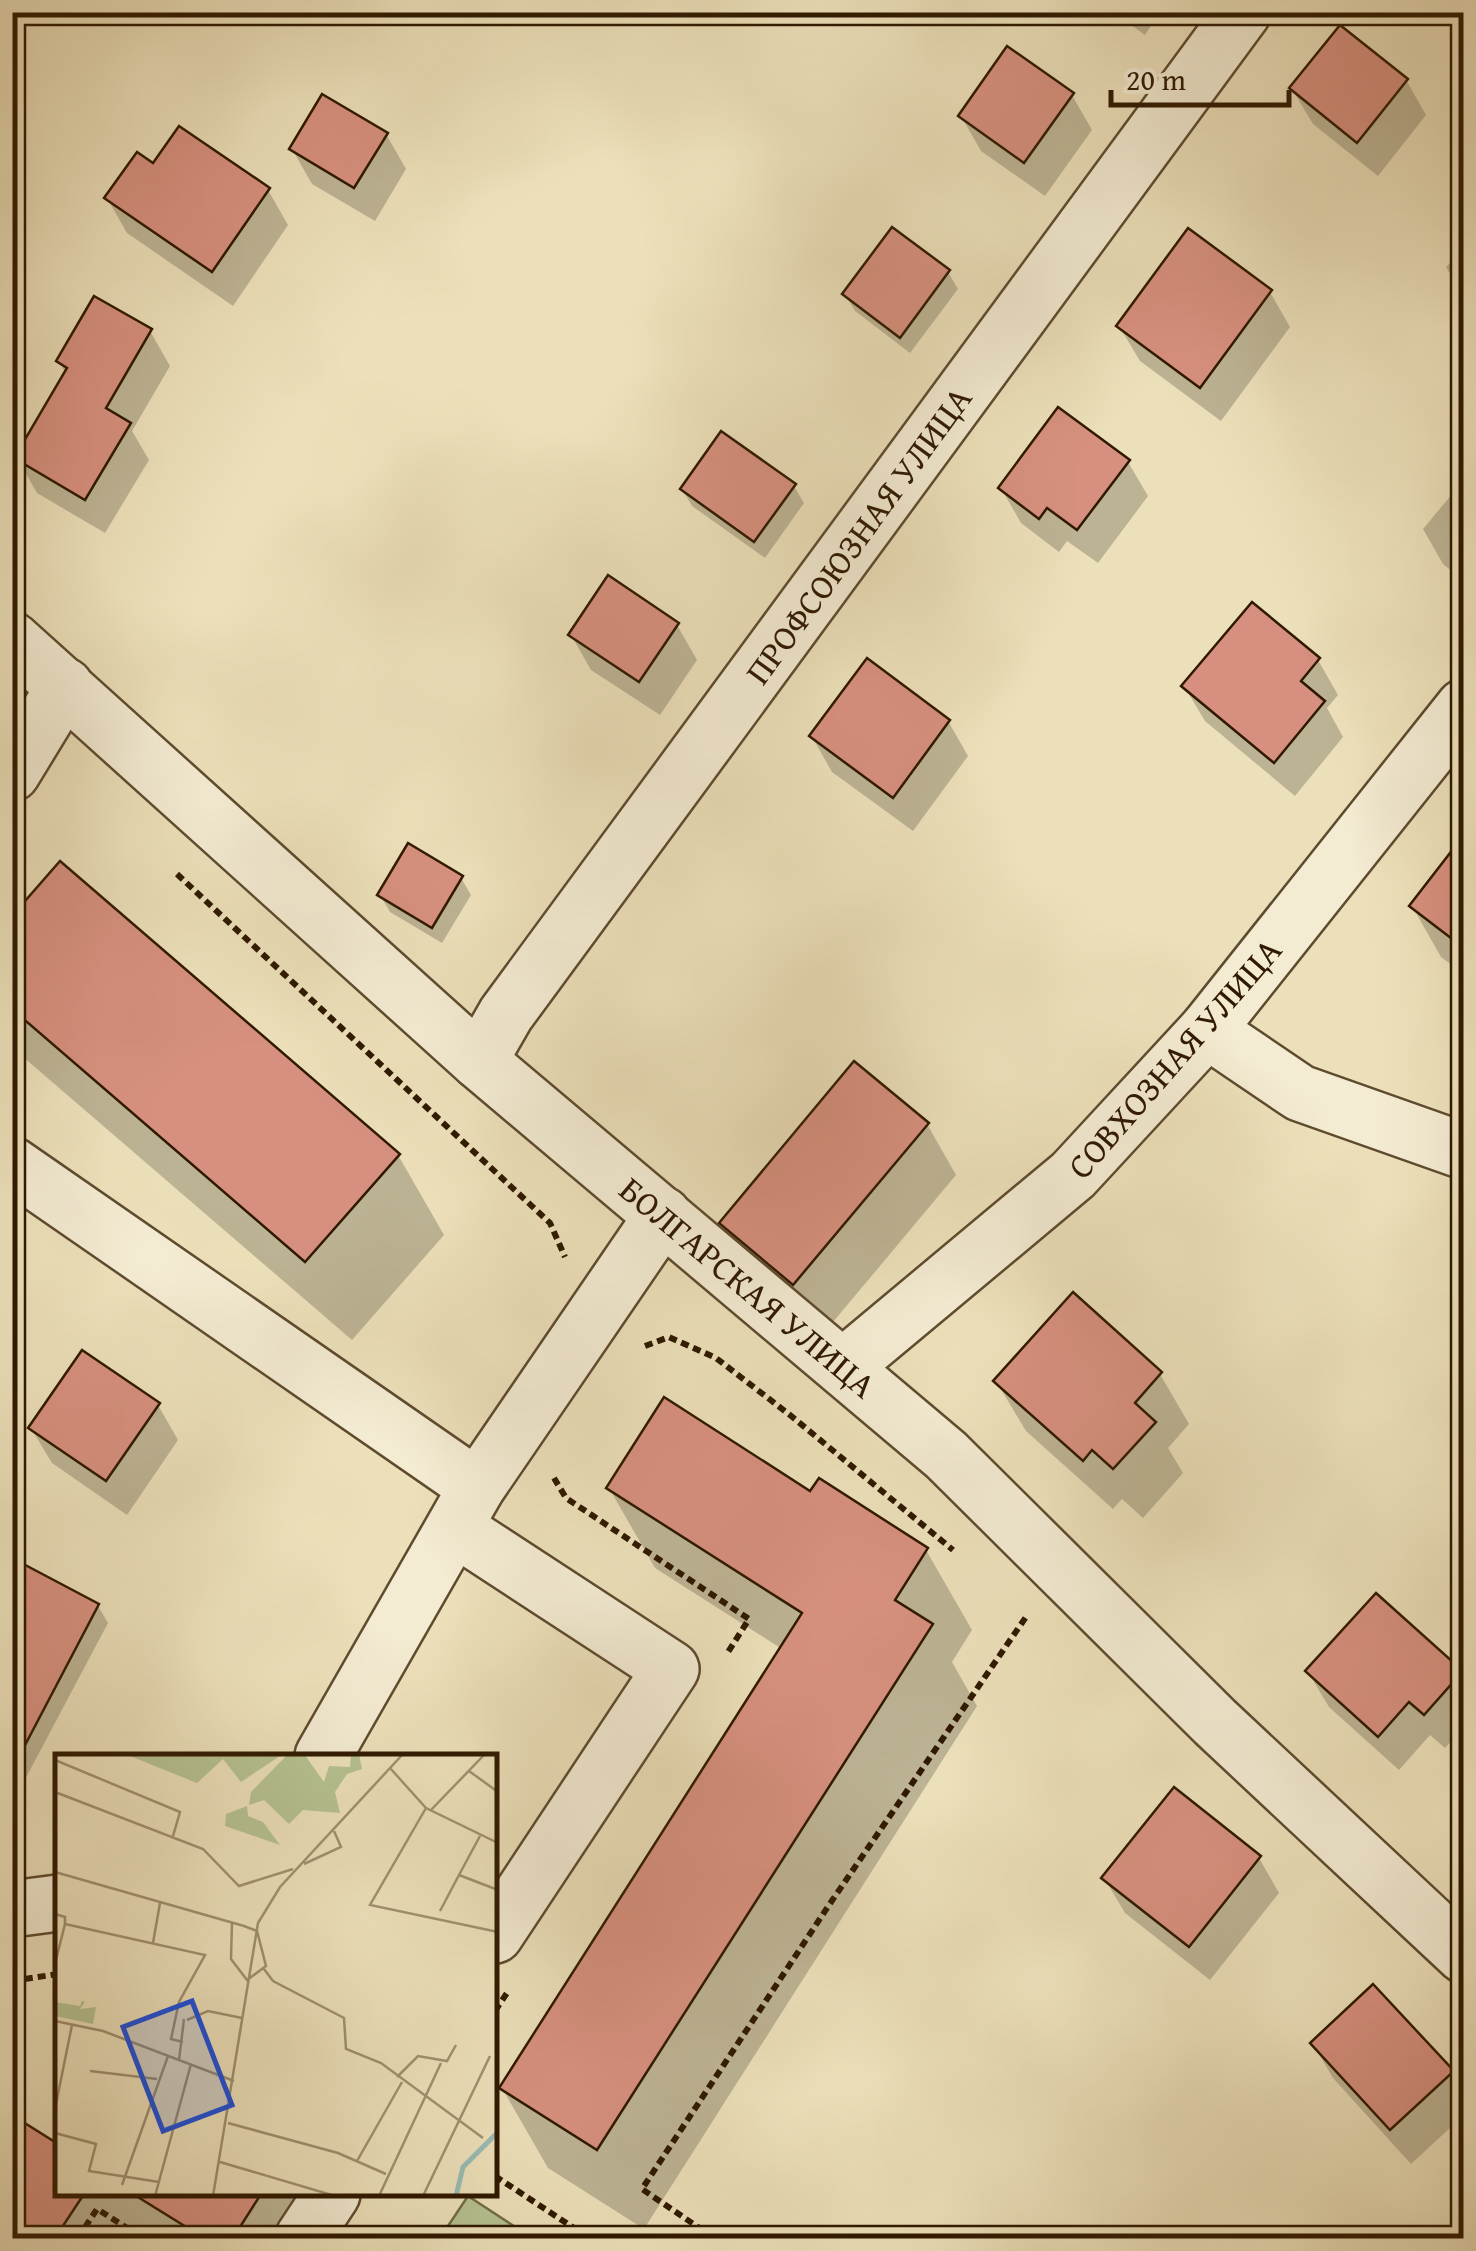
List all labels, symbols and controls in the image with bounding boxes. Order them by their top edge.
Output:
scale bar [1111,45,1288,107]
text: 20 m [1126,57,1186,101]
street label: ПРОФСОЮЗНАЯ УЛИЦА [732,375,984,695]
street label: СОВХОЗНАЯ УЛИЦА [1055,926,1293,1190]
street label: БОЛГАРСКАЯ УЛИЦА [609,1164,887,1410]
inset map [55,1754,498,2196]

